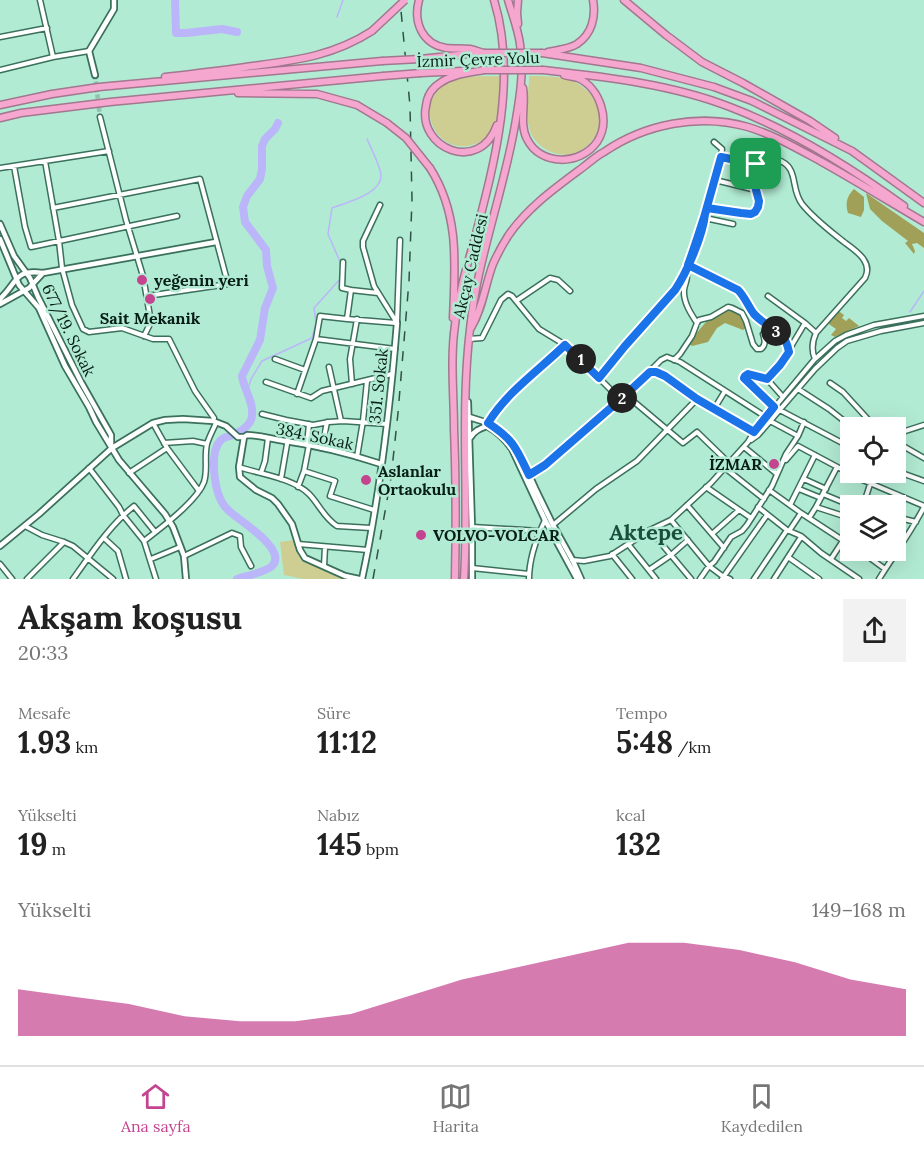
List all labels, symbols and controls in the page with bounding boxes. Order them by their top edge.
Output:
street label: İzmir Çevre Yolu [416,47,540,71]
pin [730,138,781,189]
icon: arrive [739,147,772,180]
street label: Akçay Caddesi [448,212,492,321]
place label: yeğenin yeri [154,270,249,290]
marker: yeğenin yeri [135,273,149,287]
street label: 677/19. Sokak [37,280,100,380]
marker: Sait Mekanik [143,292,157,306]
place label: Sait Mekanik [100,308,201,328]
pin: 3 [761,316,791,346]
text: 3 [772,321,780,341]
pin: 1 [566,344,596,374]
street label: 351. Sokak [364,347,392,425]
text: 1 [578,349,584,369]
pin: 2 [607,383,637,413]
text: 2 [618,388,626,408]
map controls [840,417,906,561]
button: locate [840,417,906,483]
street label: 384. Sokak [274,418,356,454]
place label: İZMAR [709,454,762,474]
marker: İZMAR [767,457,781,471]
place label: Aslanlar Ortaokulu [378,461,456,499]
marker: Aslanlar Ortaokulu [359,473,373,487]
button: layers [840,495,906,561]
district label: Aktepe [609,518,683,546]
place label: VOLVO-VOLCAR [433,525,560,545]
marker: VOLVO-VOLCAR [414,528,428,542]
text: Akşam koşusu [18,596,242,638]
button: share [843,599,906,662]
text: 20:33 [18,640,68,665]
text: Mesafe [18,703,71,723]
text: Süre [317,703,351,723]
text: Tempo [616,703,667,723]
text: 1.93 [18,723,71,761]
text: 11:12 [317,723,377,761]
text: 5:48 [616,723,673,761]
text: km [71,737,98,757]
text: /km [673,737,711,757]
text: Yükselti [18,805,77,825]
text: Nabız [317,805,359,825]
text: kcal [616,805,646,825]
text: 19 [18,825,47,863]
text: 145 [317,825,362,863]
text: 132 [616,825,661,863]
text: m [47,839,66,859]
text: bpm [362,839,399,859]
text: Yükselti [18,897,91,922]
text: 149–168 m [812,897,906,922]
tab: Ana sayfa [121,1080,191,1136]
tab: Harita [433,1080,479,1136]
tab: Kaydedilen [721,1080,803,1136]

